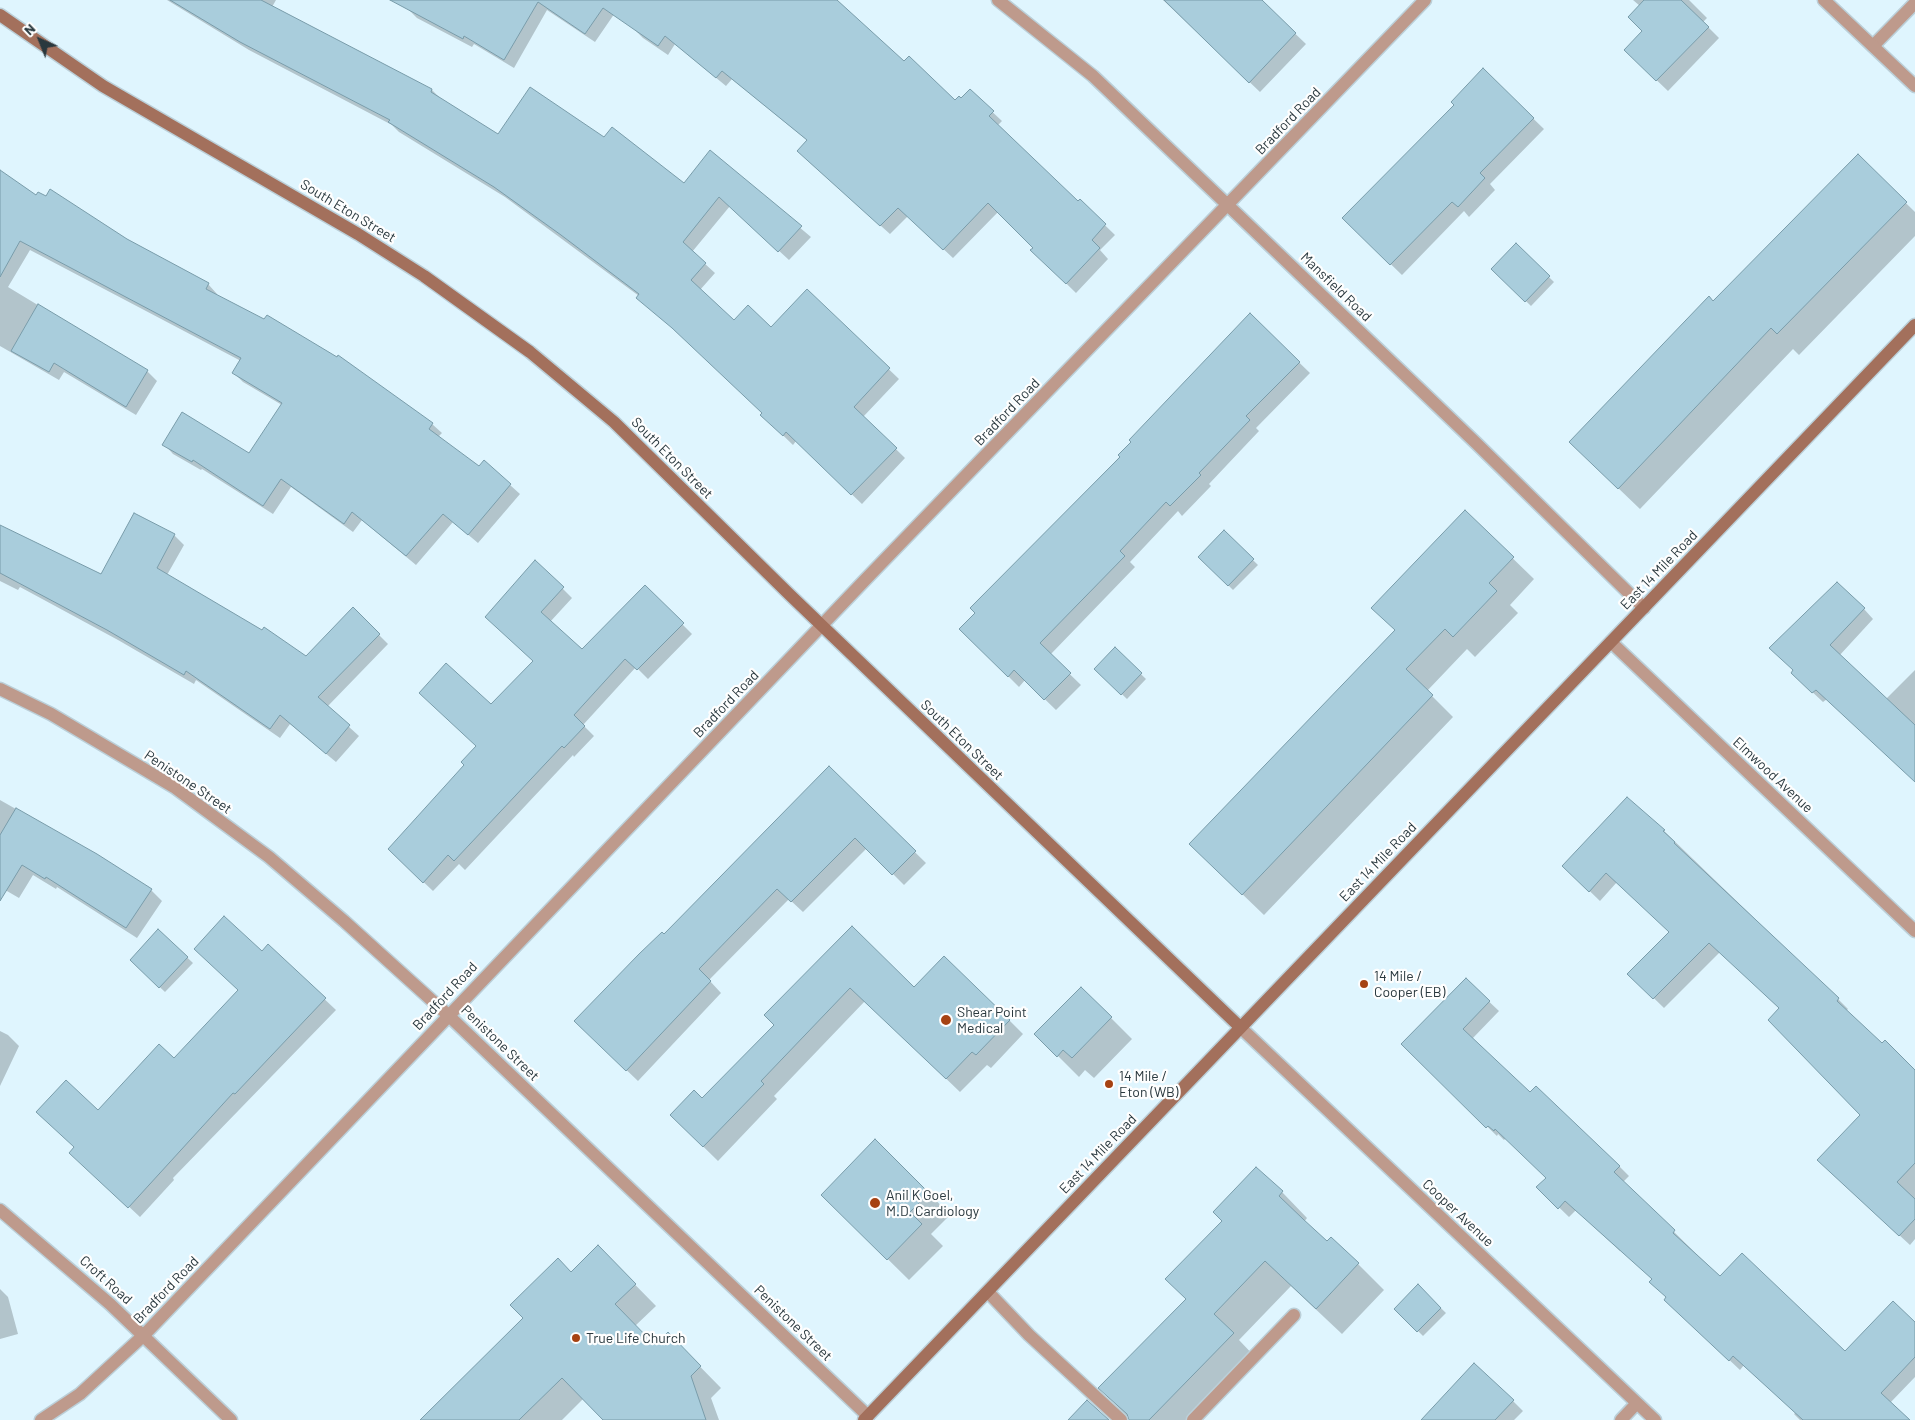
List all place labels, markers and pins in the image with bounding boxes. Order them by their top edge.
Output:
place label: 14 Mile / Cooper (EB) [1374,968,1445,1000]
marker: 14 Mile / Cooper (EB) [1358,978,1370,990]
place label: Shear Point Medical [957,1004,1027,1036]
marker: Shear Point Medical [939,1013,953,1027]
place label: 14 Mile / Eton (WB) [1119,1068,1179,1100]
marker: 14 Mile / Eton (WB) [1103,1078,1115,1090]
place label: Anil K Goel, M.D. Cardiology [886,1187,979,1220]
marker: Anil K Goel, M.D. Cardiology [868,1196,882,1210]
place label: True Life Church [586,1330,686,1346]
marker: True Life Church [570,1332,582,1344]

